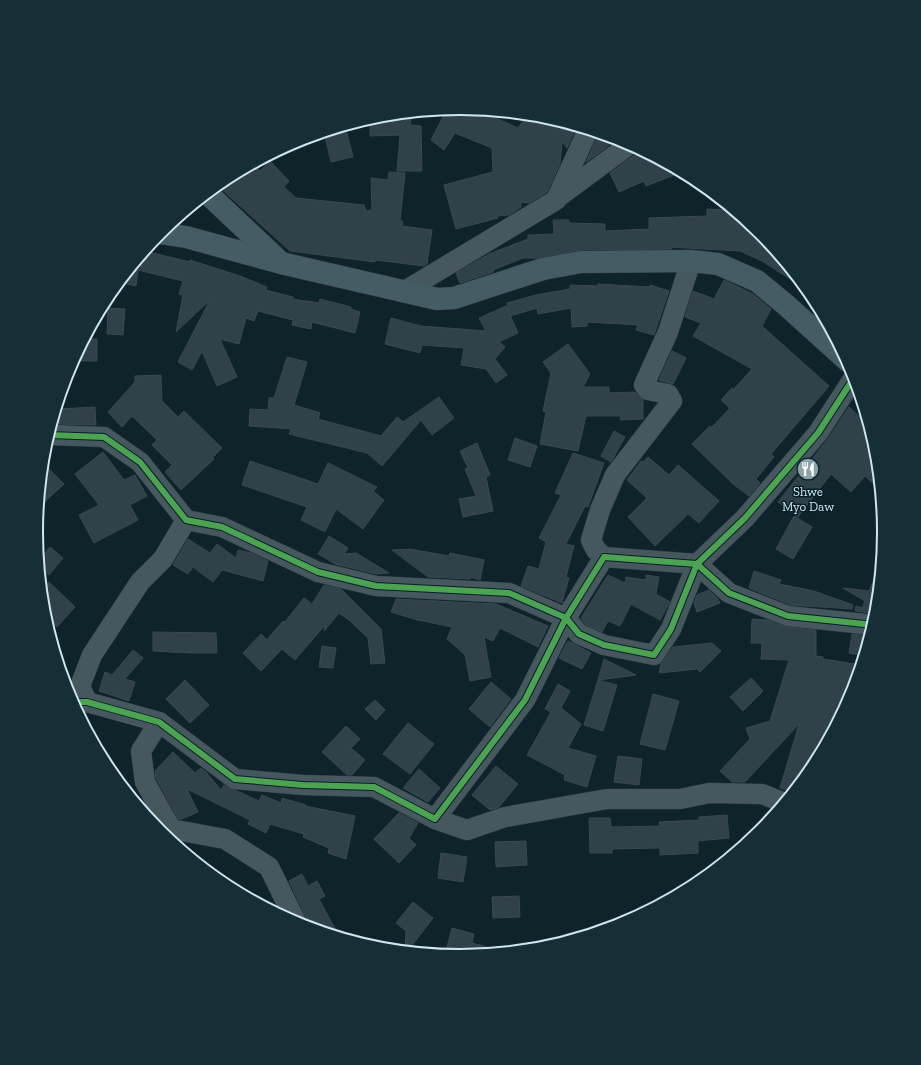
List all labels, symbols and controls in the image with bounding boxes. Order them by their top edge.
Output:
restaurant icon: Shwe Myo Daw [795,456,821,482]
place label: Shwe Myo Daw [782,484,834,514]

